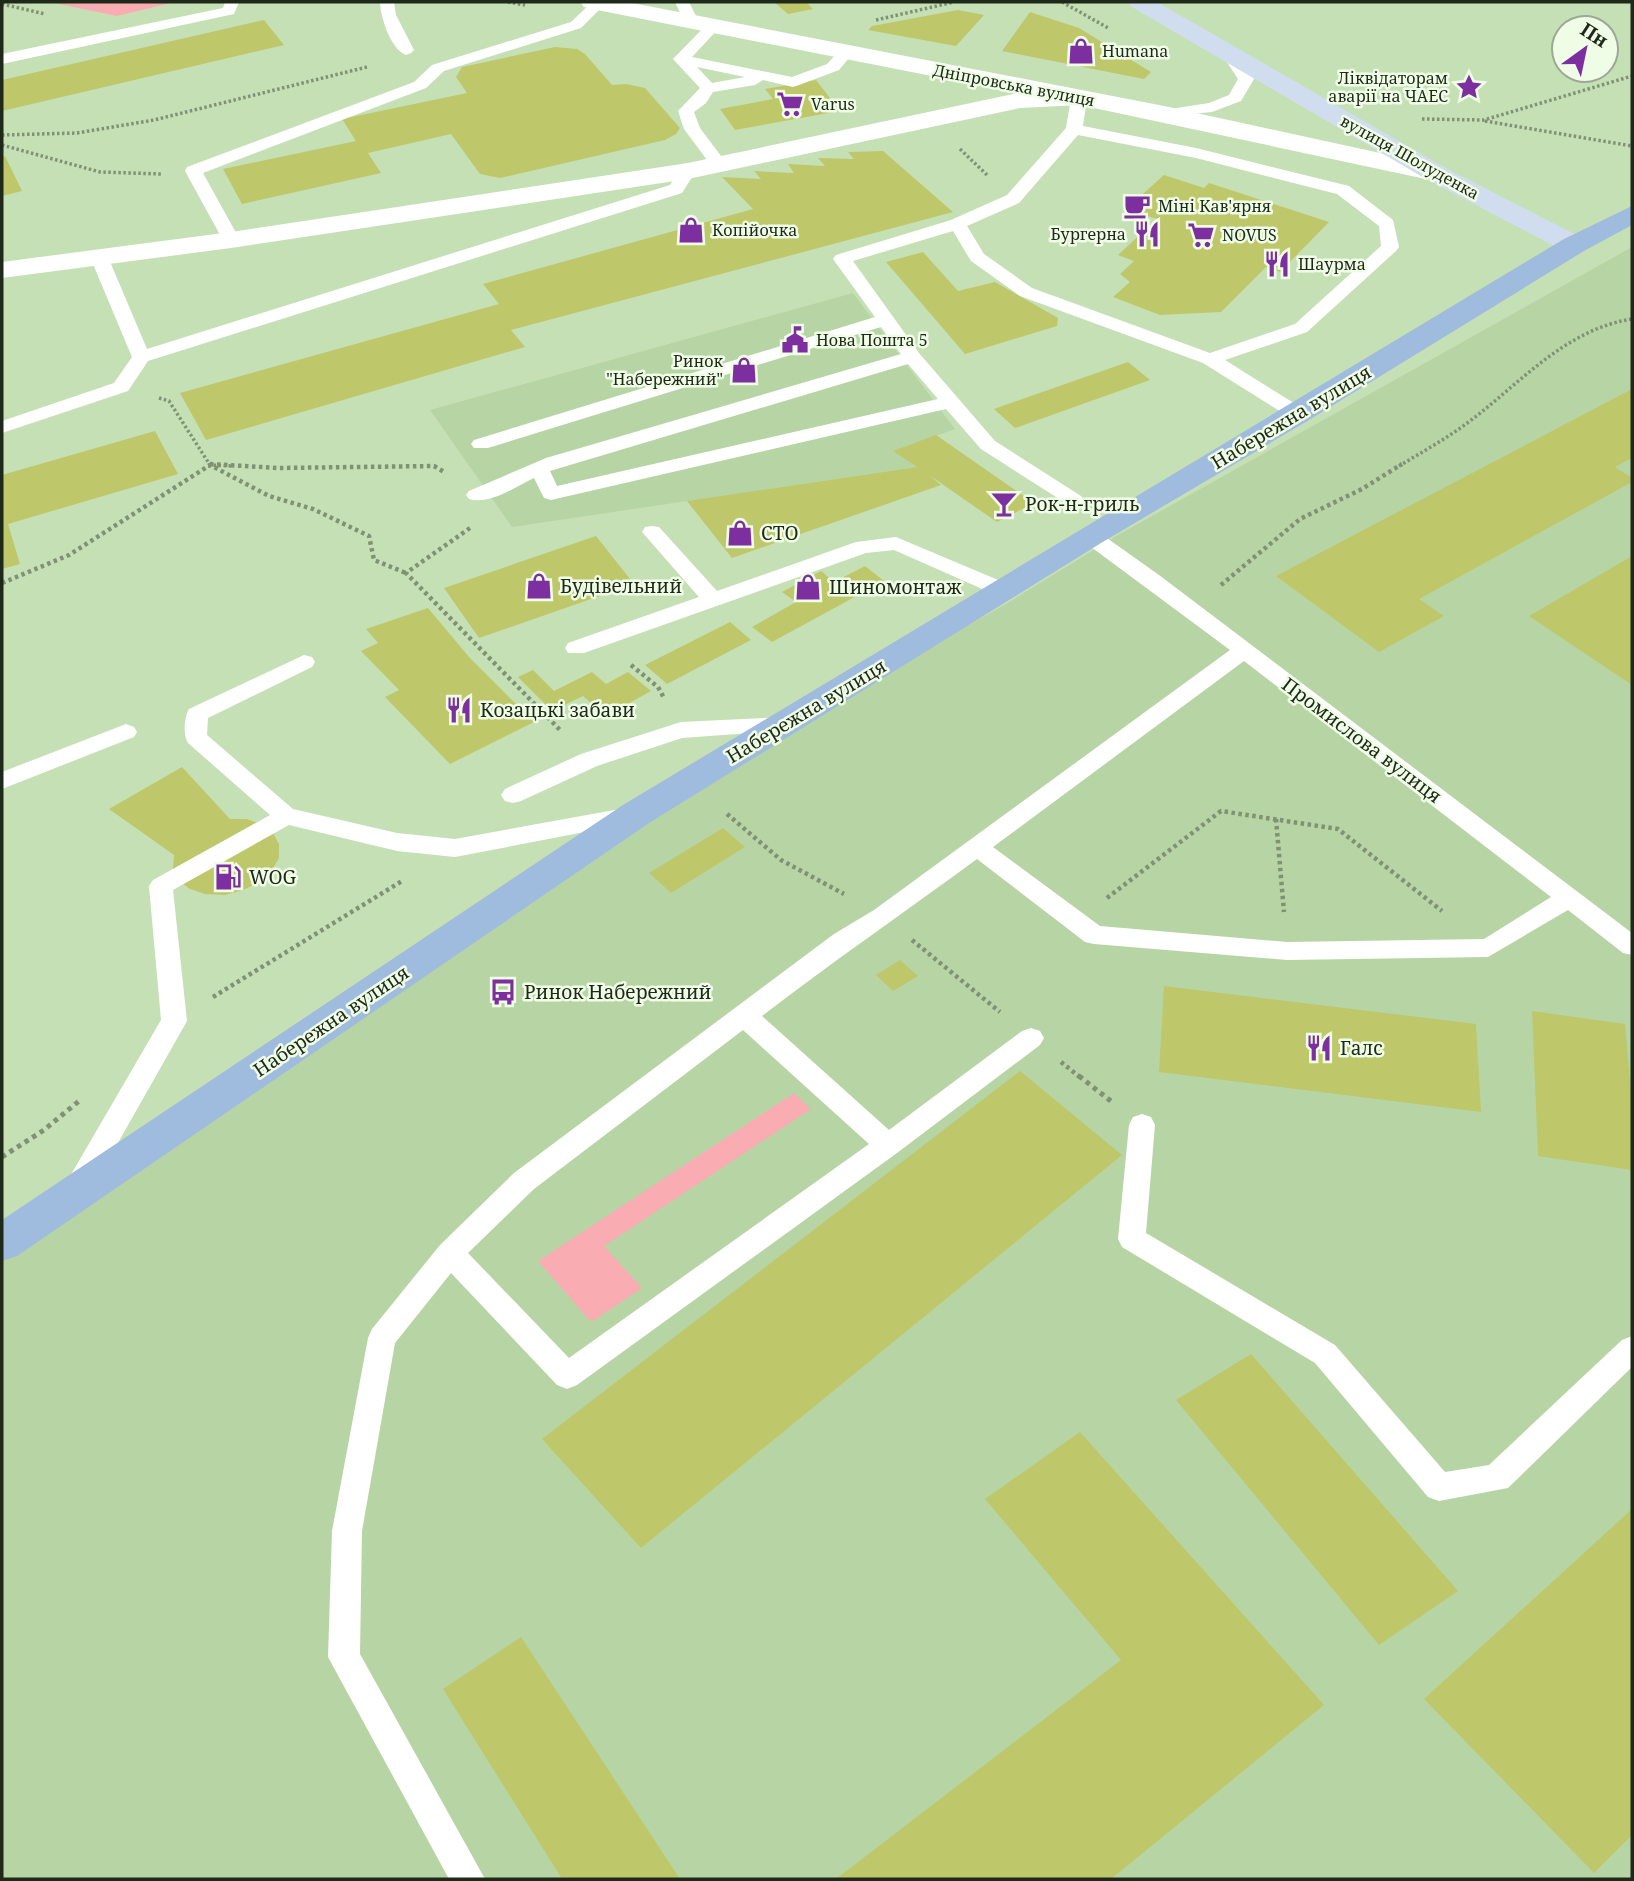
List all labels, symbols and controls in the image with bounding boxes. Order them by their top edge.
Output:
north arrow [1550,14,1620,84]
text: Пн [1575,16,1613,53]
shop icon: Humana [1066,36,1096,66]
place label: Humana [1102,40,1168,62]
street label: Дніпровська вулиця [931,59,1097,111]
place label: Ліквідаторам аварії на ЧАЕС [1328,67,1448,107]
place icon: Ліквідаторам аварії на ЧАЕС [1454,72,1484,102]
supermarket icon: Varus [775,89,805,119]
place label: Varus [811,93,855,115]
street label: вулиця Шолуденка [1337,110,1483,204]
cafe icon: Міні Кав'ярня [1122,191,1152,221]
place label: Міні Кав'ярня [1158,195,1271,217]
shop icon: Копійочка [676,215,706,245]
place label: Копійочка [712,219,797,241]
restaurant icon: Бургерна [1132,219,1162,249]
supermarket icon: NOVUS [1186,220,1216,250]
place label: Бургерна [1050,223,1126,245]
place label: NOVUS [1222,224,1277,246]
restaurant icon: Шаурма [1262,249,1292,279]
place label: Шаурма [1298,253,1366,275]
public building icon: Нова Пошта 5 [780,325,810,355]
place label: Нова Пошта 5 [816,329,928,351]
place label: Ринок "Набережний" [606,350,724,390]
shop icon: Ринок "Набережний" [729,355,759,385]
street label: Набережна вулиця [1206,359,1376,475]
bar icon: Рок-н-гриль [989,489,1019,519]
place label: Рок-н-гриль [1025,491,1139,517]
shop icon: СТО [725,518,755,548]
place label: СТО [761,520,799,546]
shop icon: Будівельний [524,571,554,601]
shop icon: Шиномонтаж [793,572,823,602]
place label: Будівельний [560,573,682,599]
place label: Шиномонтаж [829,574,962,600]
street label: Набережна вулиця [721,653,891,769]
street label: Промислова вулиця [1277,671,1447,809]
restaurant icon: Козацькі забави [444,695,474,725]
place label: Козацькі забави [480,697,635,723]
fuel station icon: WOG [213,862,243,892]
place label: WOG [249,864,297,890]
street label: Набережна вулиця [248,959,414,1083]
bus stop icon: Ринок Набережний [488,977,518,1007]
place label: Ринок Набережний [524,979,712,1005]
restaurant icon: Галс [1304,1033,1334,1063]
place label: Галс [1340,1035,1383,1061]

